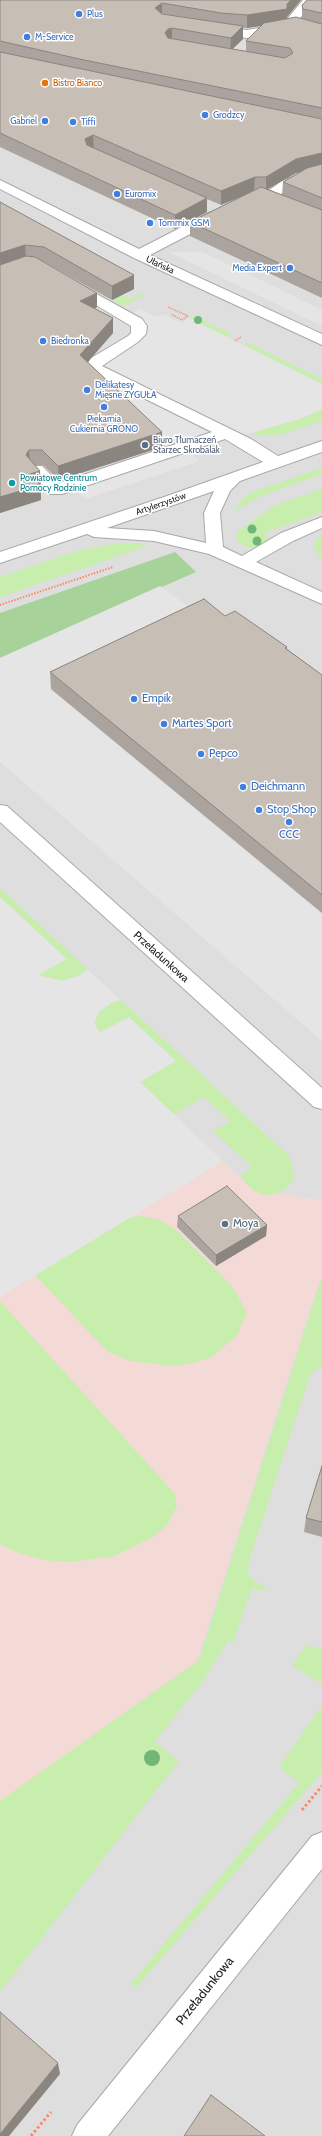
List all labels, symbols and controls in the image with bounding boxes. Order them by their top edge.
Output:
marker: Plus [74,9,84,19]
place label: Plus [87,9,103,19]
marker: M-Service [22,32,32,42]
place label: M-Service [35,32,74,42]
marker: Bistro Bianco [40,78,50,88]
place label: Bistro Bianco [53,78,102,88]
marker: Grodzcy [200,110,210,120]
place label: Grodzcy [213,110,244,120]
place label: Gabriel [10,116,37,126]
marker: Gabriel [40,116,50,126]
marker: Tiffi [68,117,78,127]
place label: Tiffi [81,117,95,127]
marker: Euromix [112,189,122,199]
place label: Euromix [125,189,156,199]
marker: Tommix GSM [145,218,155,228]
place label: Tommix GSM [158,218,210,228]
street label: Ułańska [144,254,176,276]
place label: Media Expert [232,263,282,273]
marker: Media Expert [285,263,295,273]
marker: Biedronka [38,336,48,346]
place label: Biedronka [51,336,89,346]
place label: Delikatesy Mięsne ZYGUŁA [95,380,157,401]
marker: Delikatesy Mięsne ZYGUŁA [82,385,92,395]
marker: Piekarnia Cukiernia GRONO [99,402,109,412]
place label: Piekarnia Cukiernia GRONO [70,414,138,435]
place label: Biuro Tłumaczeń Starzec Skrobalak [153,435,220,456]
marker: Biuro Tłumaczeń Starzec Skrobalak [140,440,150,450]
place label: Powiatowe Centrum Pomocy Rodzinie [20,473,97,494]
marker: Powiatowe Centrum Pomocy Rodzinie [7,478,17,488]
street label: Artylerzystów [134,490,188,518]
place label: Empik [142,692,171,706]
marker: Empik [129,694,139,704]
place label: Martes Sport [172,717,232,731]
marker: Martes Sport [159,719,169,729]
place label: Pepco [209,747,238,761]
marker: Pepco [196,749,206,759]
place label: Deichmann [251,780,305,794]
marker: Deichmann [238,782,248,792]
place label: Stop Shop [267,803,316,817]
marker: Stop Shop [254,805,264,815]
marker: CCC [284,817,294,827]
place label: CCC [279,828,299,842]
street label: Przeładunkowa [131,929,191,985]
place label: Moya [233,1217,258,1231]
marker: Moya [220,1219,230,1229]
street label: Przeładunkowa [173,1954,237,2028]

